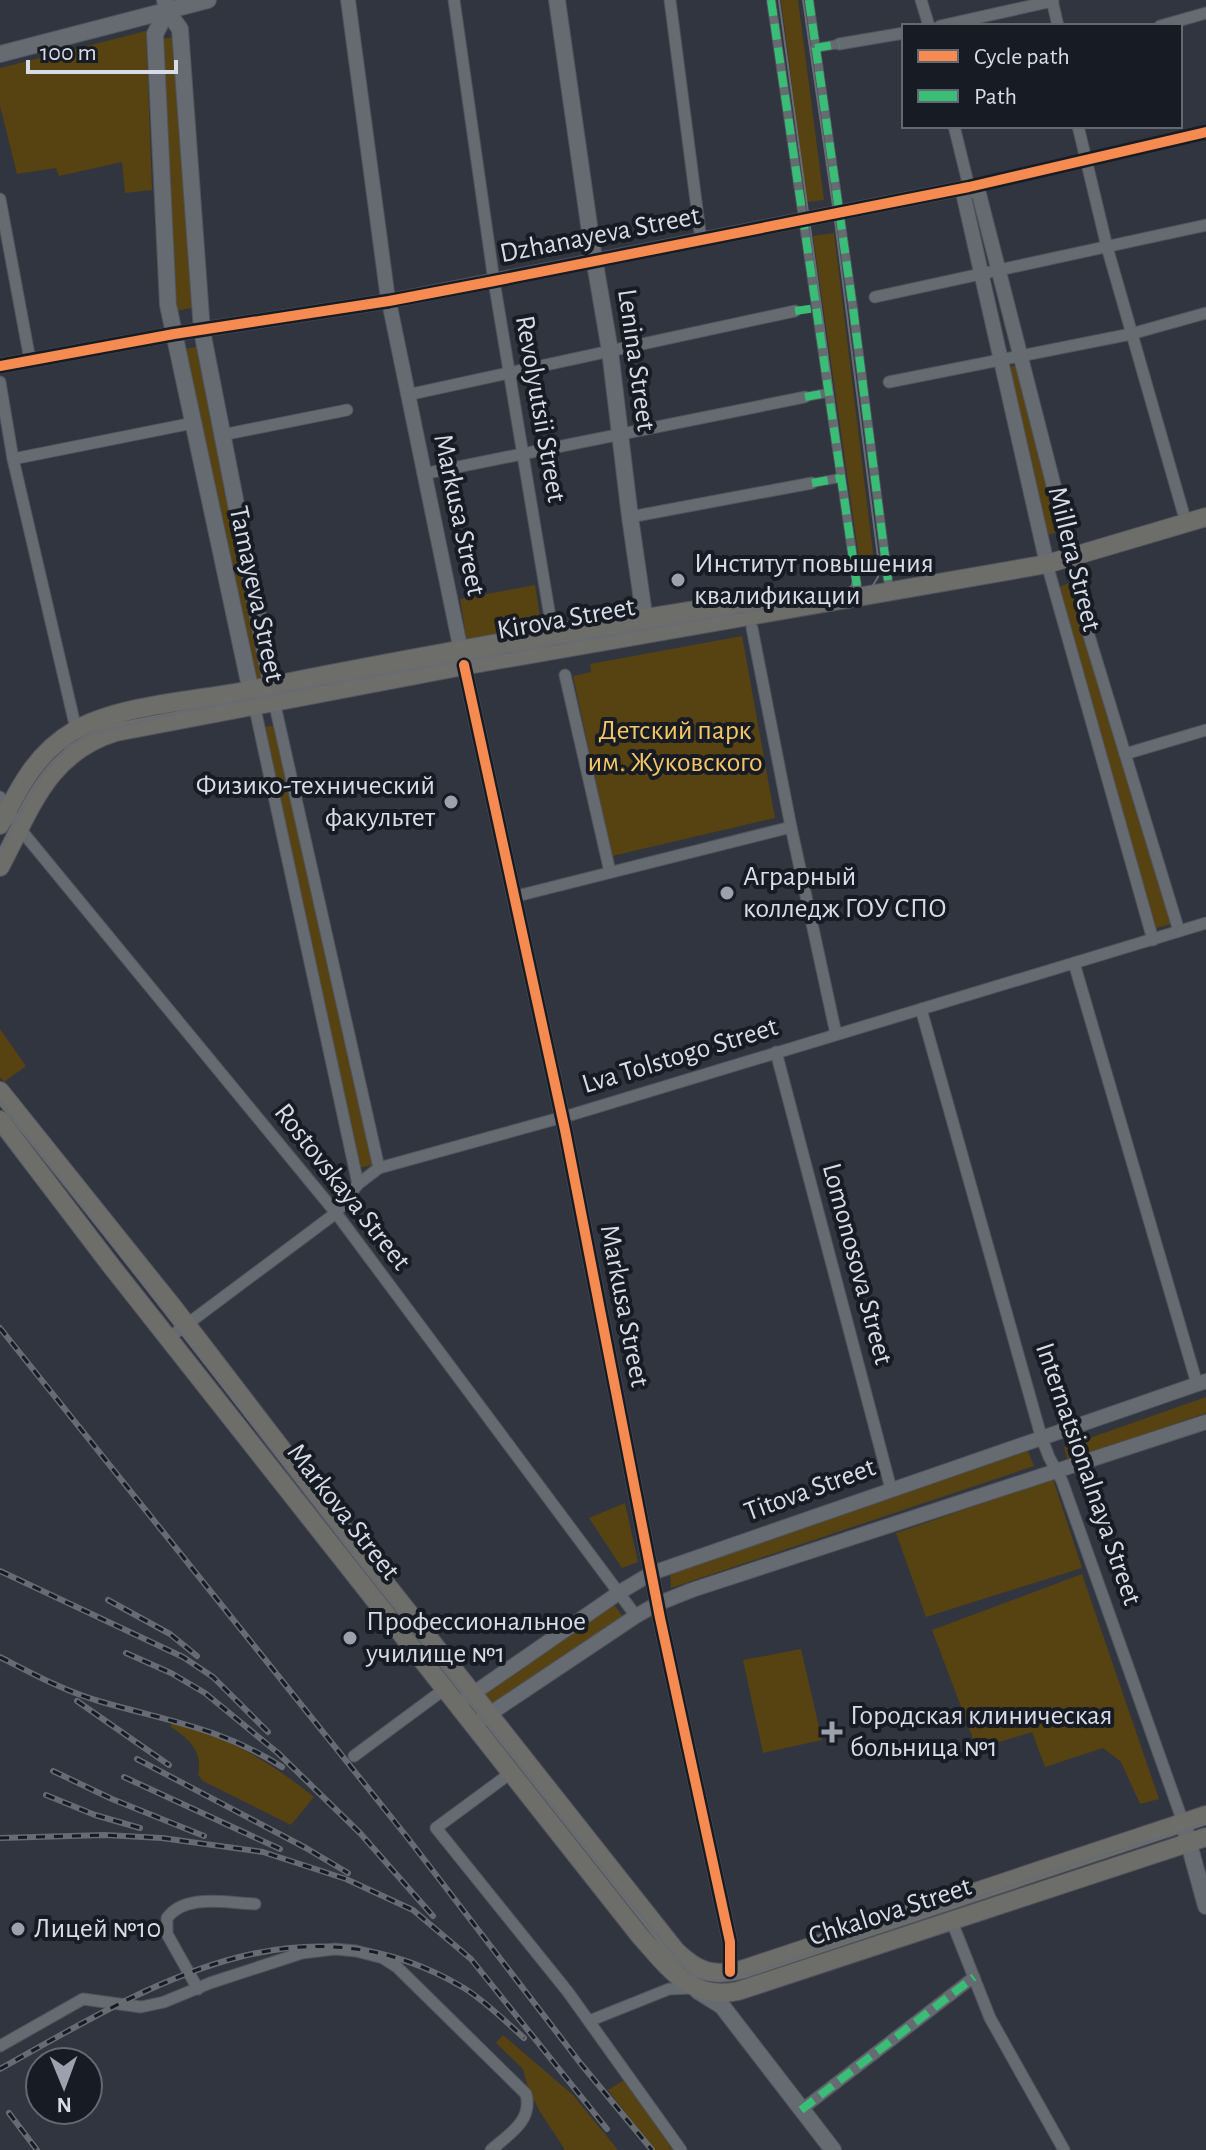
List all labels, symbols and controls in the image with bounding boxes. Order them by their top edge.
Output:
scale bar [28,24,176,74]
legend [902,24,1182,128]
text: 100 m [40,41,97,65]
text: Cycle path [974,45,1070,69]
text: Path [974,85,1017,109]
street label: Dzhanayeva Street [498,202,702,268]
street label: Lenina Street [612,287,660,433]
street label: Revolyutsii Street [510,313,570,505]
street label: Markusa Street [428,432,490,598]
street label: Millera Street [1043,484,1105,634]
street label: Tamayeva Street [224,504,288,684]
place label: Институт повышения квалификации [694,550,934,610]
marker: Институт повышения квалификации [669,571,687,589]
street label: Kirova Street [495,593,637,645]
park label: Детский парк им. Жуковского [587,717,763,777]
place label: Физико-технический факультет [196,772,436,832]
marker: Физико-технический факультет [442,793,460,811]
place label: Аграрный колледж ГОУ СПО [743,863,947,923]
marker: Аграрный колледж ГОУ СПО [718,884,736,902]
street label: Lva Tolstogo Street [579,1013,781,1099]
street label: Rostovskaya Street [269,1099,415,1275]
street label: Lomonosova Street [817,1160,897,1368]
street label: Markusa Street [595,1223,653,1389]
street label: Internatsionalnaya Street [1030,1339,1146,1609]
street label: Markova Street [281,1439,405,1585]
street label: Titova Street [741,1453,879,1527]
place label: Профессиональное училище №1 [365,1608,586,1668]
marker: Профессиональное училище №1 [341,1629,359,1647]
place label: Городская клиническая больница №1 [850,1702,1113,1762]
marker: Городская клиническая больница №1 [821,1721,843,1743]
street label: Chkalova Street [805,1872,975,1951]
place label: Лицей №10 [34,1915,161,1943]
marker: Лицей №10 [9,1920,27,1938]
north arrow [24,2046,104,2126]
text: N [56,2094,72,2116]

